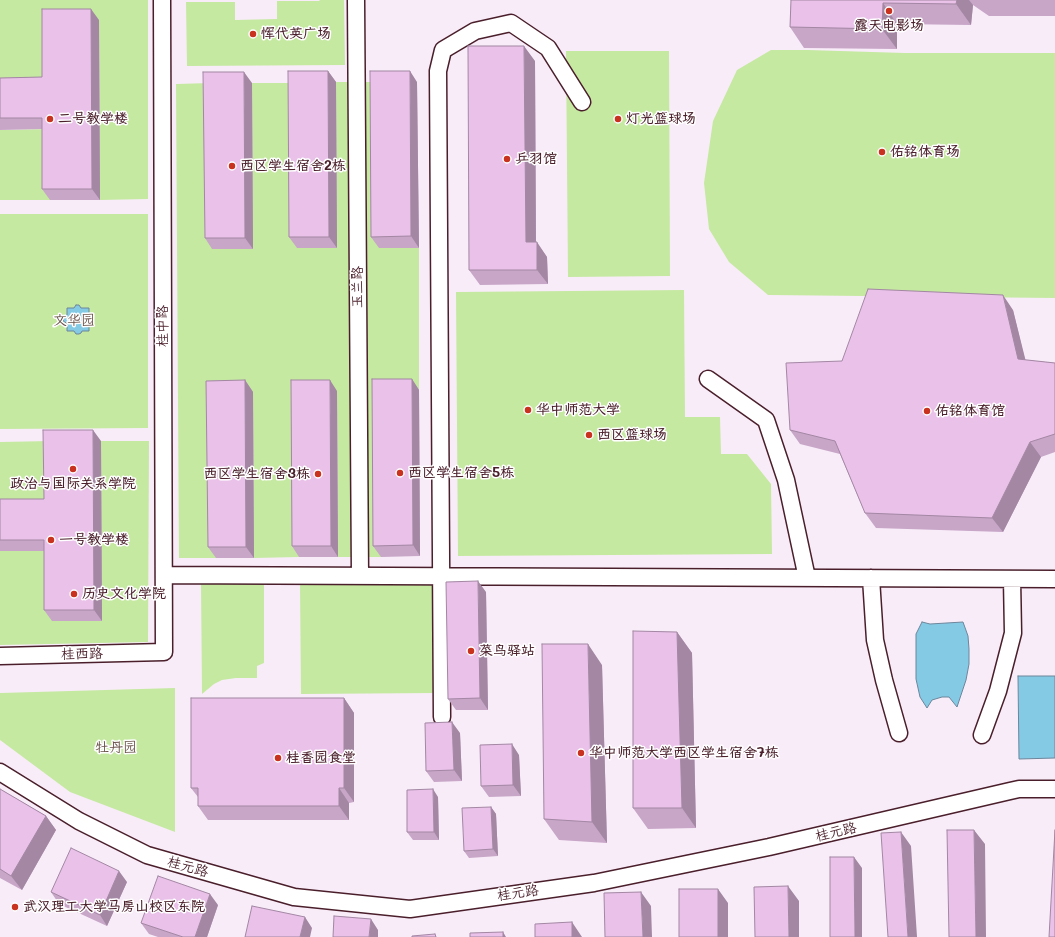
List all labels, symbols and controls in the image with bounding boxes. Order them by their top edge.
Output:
marker: 露天电影场 [884,6,894,16]
place label: 露天电影场 [854,18,924,34]
place label: 恽代英广场 [261,26,331,42]
marker: 恽代英广场 [248,29,258,39]
place label: 二号教学楼 [58,111,128,127]
place label: 灯光篮球场 [626,111,696,127]
marker: 二号教学楼 [45,114,55,124]
marker: 灯光篮球场 [613,114,623,124]
place label: 佑铭体育场 [890,144,960,160]
marker: 佑铭体育场 [877,147,887,157]
place label: 乒羽馆 [515,151,557,167]
marker: 乒羽馆 [502,154,512,164]
place label: 西区学生宿舍2栋 [240,158,346,174]
marker: 西区学生宿舍2栋 [227,161,237,171]
street label: 玉兰路 [350,266,366,308]
street label: 桂中路 [155,305,171,347]
park label: 文华园 [53,313,95,329]
place label: 华中师范大学 [536,402,620,418]
place label: 佑铭体育馆 [935,403,1005,419]
marker: 华中师范大学 [523,405,533,415]
marker: 佑铭体育馆 [922,406,932,416]
place label: 西区篮球场 [597,427,667,443]
marker: 西区篮球场 [584,430,594,440]
marker: 政治与国际关系学院 [68,464,78,474]
place label: 西区学生宿舍5栋 [408,465,514,481]
place label: 西区学生宿舍3栋 [204,466,310,482]
marker: 西区学生宿舍5栋 [395,468,405,478]
marker: 西区学生宿舍3栋 [313,469,323,479]
place label: 政治与国际关系学院 [10,476,136,492]
place label: 一号教学楼 [59,532,129,548]
marker: 一号教学楼 [46,535,56,545]
place label: 历史文化学院 [82,586,166,602]
marker: 历史文化学院 [69,589,79,599]
place label: 菜鸟驿站 [479,643,535,659]
street label: 桂西路 [61,645,103,663]
marker: 菜鸟驿站 [466,646,476,656]
park label: 牡丹园 [95,740,137,756]
place label: 华中师范大学西区学生宿舍7栋 [589,745,779,761]
marker: 华中师范大学西区学生宿舍7栋 [576,748,586,758]
place label: 桂香园食堂 [286,750,356,766]
marker: 桂香园食堂 [273,753,283,763]
street label: 桂元路 [814,819,858,845]
street label: 桂元路 [165,853,211,881]
street label: 桂元路 [496,882,540,904]
place label: 武汉理工大学马房山校区东院 [23,899,205,915]
marker: 武汉理工大学马房山校区东院 [10,902,20,912]

